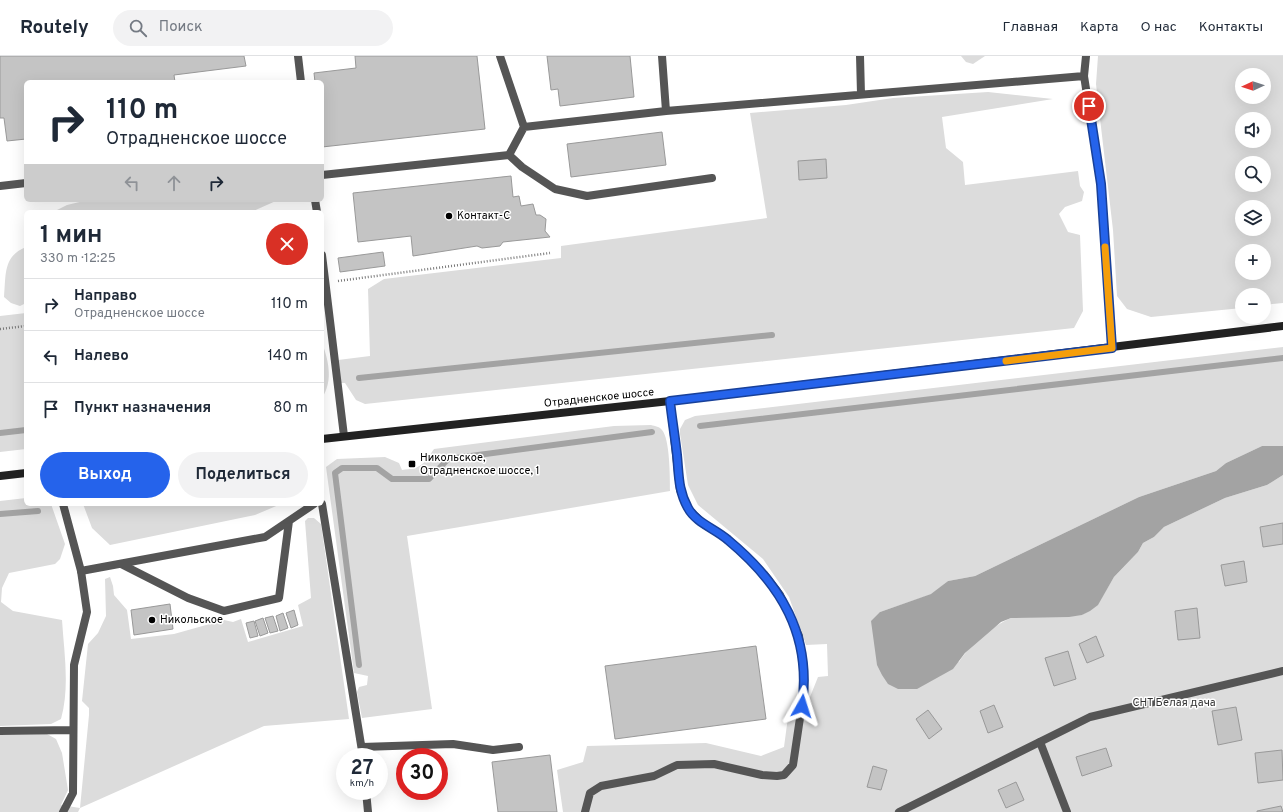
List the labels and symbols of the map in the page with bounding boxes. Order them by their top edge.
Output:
north arrow [1235,68,1271,104]
pin [1072,89,1106,123]
place label: Контакт-С [457,209,510,223]
marker: Контакт-С [444,211,454,221]
street label: Отрадненское шоссе [543,385,655,411]
place label: Никольское, Отрадненское шоссе, 1 [420,451,540,478]
marker: Никольское, Отрадненское шоссе, 1 [407,459,417,469]
place label: Никольское [160,613,223,627]
marker: Никольское [147,615,157,625]
position arrow [781,685,823,727]
park label: СНТ Белая дача [1132,696,1216,710]
speed limit sign: 30 [396,748,448,800]

